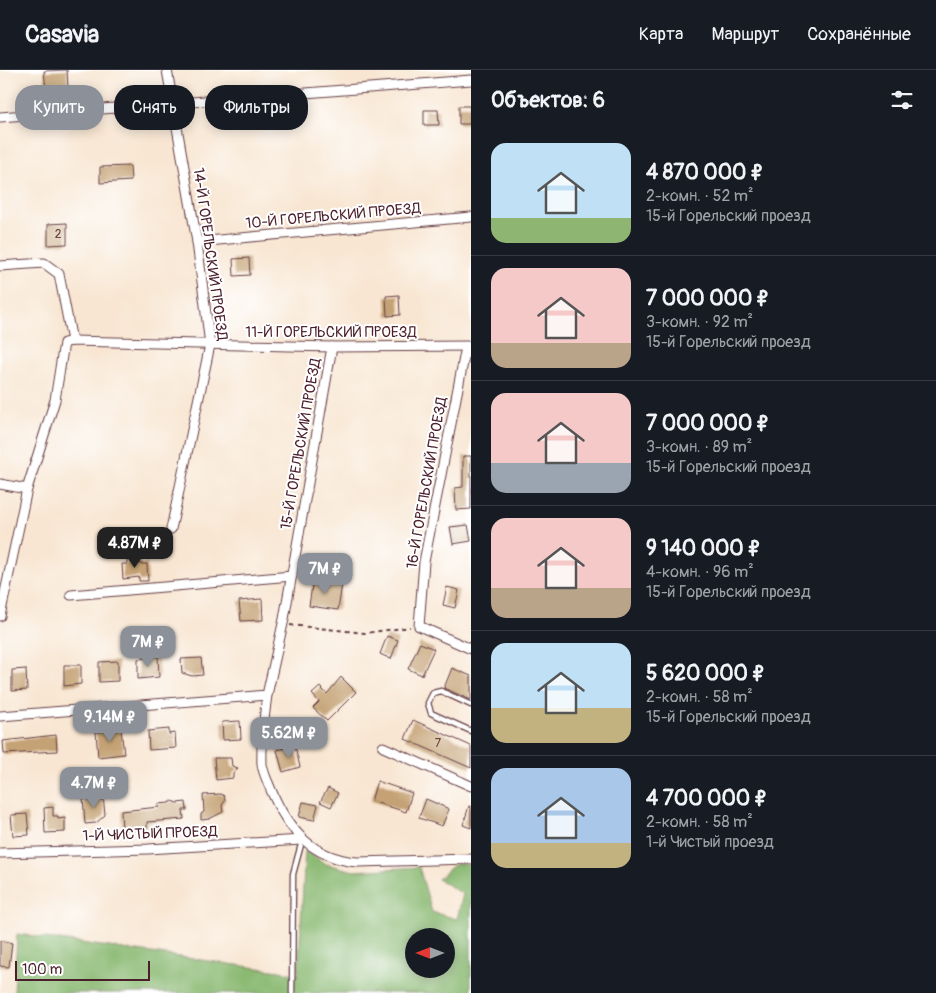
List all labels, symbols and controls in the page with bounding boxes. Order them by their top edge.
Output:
text: Casavia [25,20,99,49]
text: Карта [639,23,683,46]
text: Маршрут [711,23,779,46]
text: Сохранённые [807,23,911,46]
chip: Купить [15,85,104,130]
chip: Снять [114,85,195,130]
chip: Фильтры [205,85,308,130]
icon: filters [888,86,916,114]
text: Объектов: 6 [491,87,605,114]
text: 4 870 000 ₽ [646,159,764,186]
icon: home [531,163,591,223]
street label: 14-Й ГОРЕЛЬСКИЙ ПРОЕЗД [188,166,232,343]
text: 2-комн. · 52 m² [646,186,754,206]
street label: 10-Й ГОРЕЛЬСКИЙ ПРОЕЗД [245,199,422,233]
text: 15-й Горельский проезд [646,206,811,226]
house number: 2 [55,227,62,242]
text: 7 000 000 ₽ [646,285,769,312]
icon: home [531,288,591,348]
text: 3-комн. · 92 m² [646,312,753,332]
street label: 11-Й ГОРЕЛЬСКИЙ ПРОЕЗД [245,323,418,342]
text: 15-й Горельский проезд [646,332,811,352]
street label: 15-Й ГОРЕЛЬСКИЙ ПРОЕЗД [277,356,326,531]
street label: 16-Й ГОРЕЛЬСКИЙ ПРОЕЗД [403,395,452,570]
text: 7 000 000 ₽ [646,410,769,437]
icon: home [531,413,591,473]
text: 3-комн. · 89 m² [646,437,752,457]
text: 15-й Горельский проезд [646,457,811,477]
pin: 4.87M ₽ [89,526,181,569]
text: 4.87M ₽ [108,533,162,553]
text: 9 140 000 ₽ [646,535,761,562]
icon: home [531,538,591,598]
pin: 7M ₽ [295,552,355,595]
text: 7M ₽ [308,559,342,579]
text: 4-комн. · 96 m² [646,562,754,582]
text: 15-й Горельский проезд [646,582,811,602]
pin: 7M ₽ [118,626,178,668]
text: 7M ₽ [131,632,165,652]
text: 5 620 000 ₽ [646,660,765,687]
icon: home [531,663,591,723]
text: 2-комн. · 58 m² [646,687,753,707]
pin: 9.14M ₽ [64,700,156,743]
text: 9.14M ₽ [84,707,136,727]
text: 15-й Горельский проезд [646,707,811,727]
pin: 5.62M ₽ [243,716,335,759]
text: 5.62M ₽ [261,723,317,743]
house number: 7 [435,736,442,751]
pin: 4.7M ₽ [53,766,135,809]
text: 4.7M ₽ [71,773,117,793]
text: 4 700 000 ₽ [646,785,767,812]
icon: home [531,788,591,848]
text: 2-комн. · 58 m² [646,812,753,832]
street label: 1-Й ЧИСТЫЙ ПРОЕЗД [82,822,219,846]
text: 1-й Чистый проезд [646,832,774,852]
north arrow [405,928,455,978]
map controls [405,928,455,978]
scale bar [15,958,150,981]
text: 100 m [22,961,62,978]

